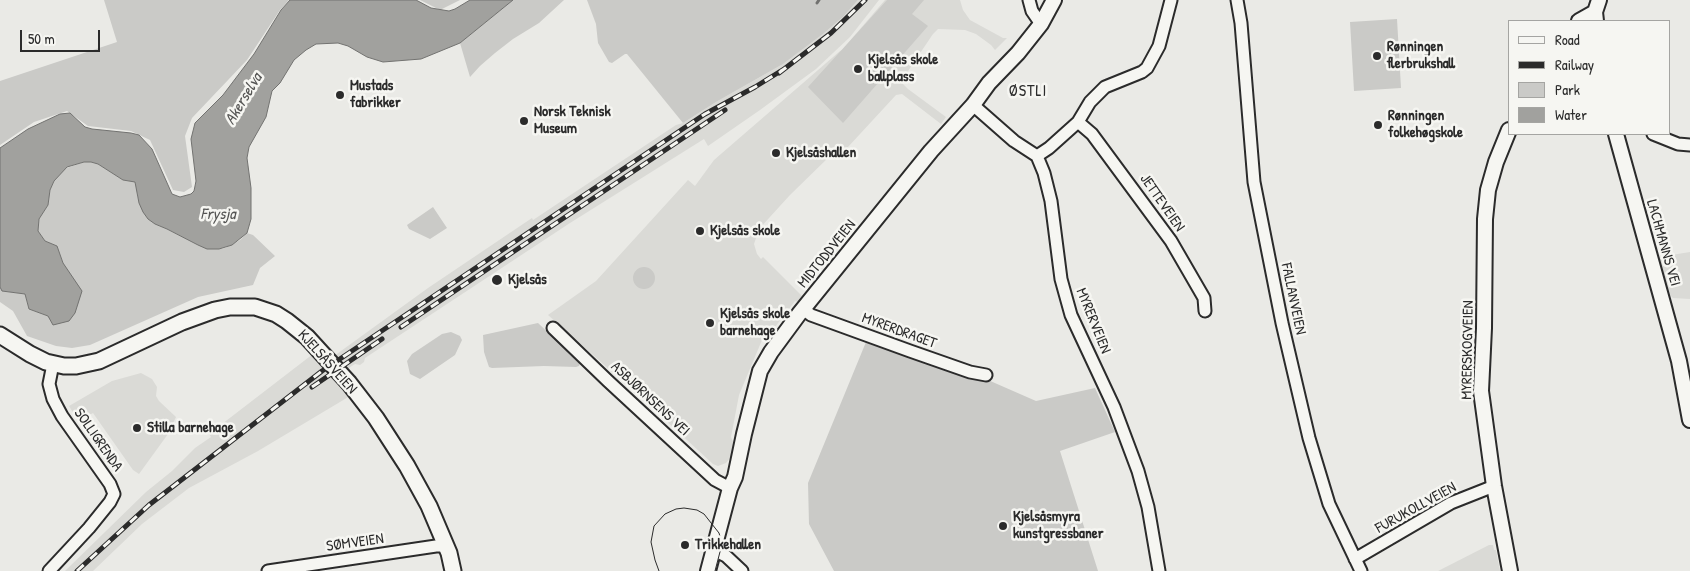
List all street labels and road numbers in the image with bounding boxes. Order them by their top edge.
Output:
street label: JETTEVEIEN [1136,171,1188,235]
street label: LACHMANNS VEI [1642,198,1684,288]
street label: MIDTODDVEIEN [794,216,860,292]
street label: FALLANVEIEN [1277,262,1309,336]
street label: MYRERVEIEN [1072,286,1114,356]
street label: MYRERSKOGVEIEN [1458,300,1478,400]
street label: MYRERDRAGET [859,309,939,353]
street label: KJELSÅSVEIEN [294,326,360,398]
street label: ASBJØRNSENS VEI [607,358,693,440]
street label: SOLLIGRENDA [70,405,126,475]
street label: FURUKOLLVEIEN [1373,478,1459,538]
street label: SØMVEIEN [325,530,385,556]

